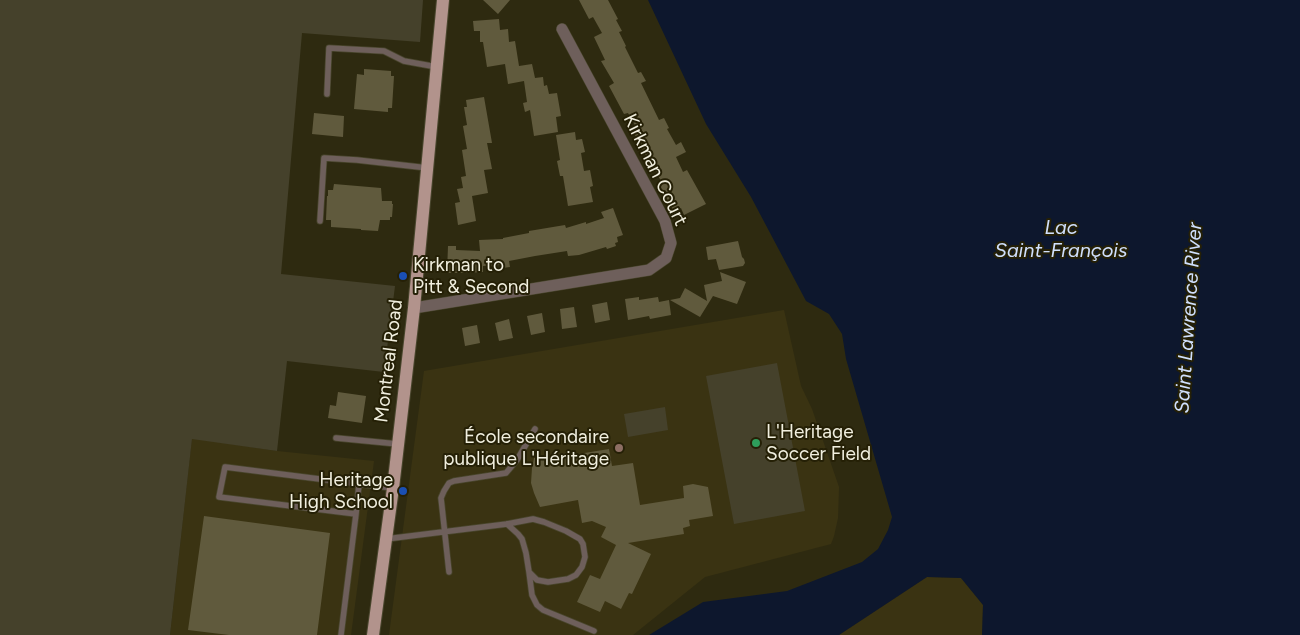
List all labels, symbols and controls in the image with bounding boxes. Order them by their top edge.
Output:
street label: Kirkman Court [618,110,692,230]
water label: Lac Saint-François [995,216,1127,263]
water label: Saint Lawrence River [1170,222,1208,414]
place label: Kirkman to Pitt & Second [413,254,529,298]
marker: Kirkman to Pitt & Second [397,270,409,282]
street label: Montreal Road [370,298,408,424]
place label: L'Heritage Soccer Field [766,421,871,465]
place label: École secondaire publique L'Héritage [443,426,609,470]
marker: L'Heritage Soccer Field [750,437,762,449]
marker: École secondaire publique L'Héritage [613,442,625,454]
place label: Heritage High School [289,469,393,513]
marker: Heritage High School [397,485,409,497]

